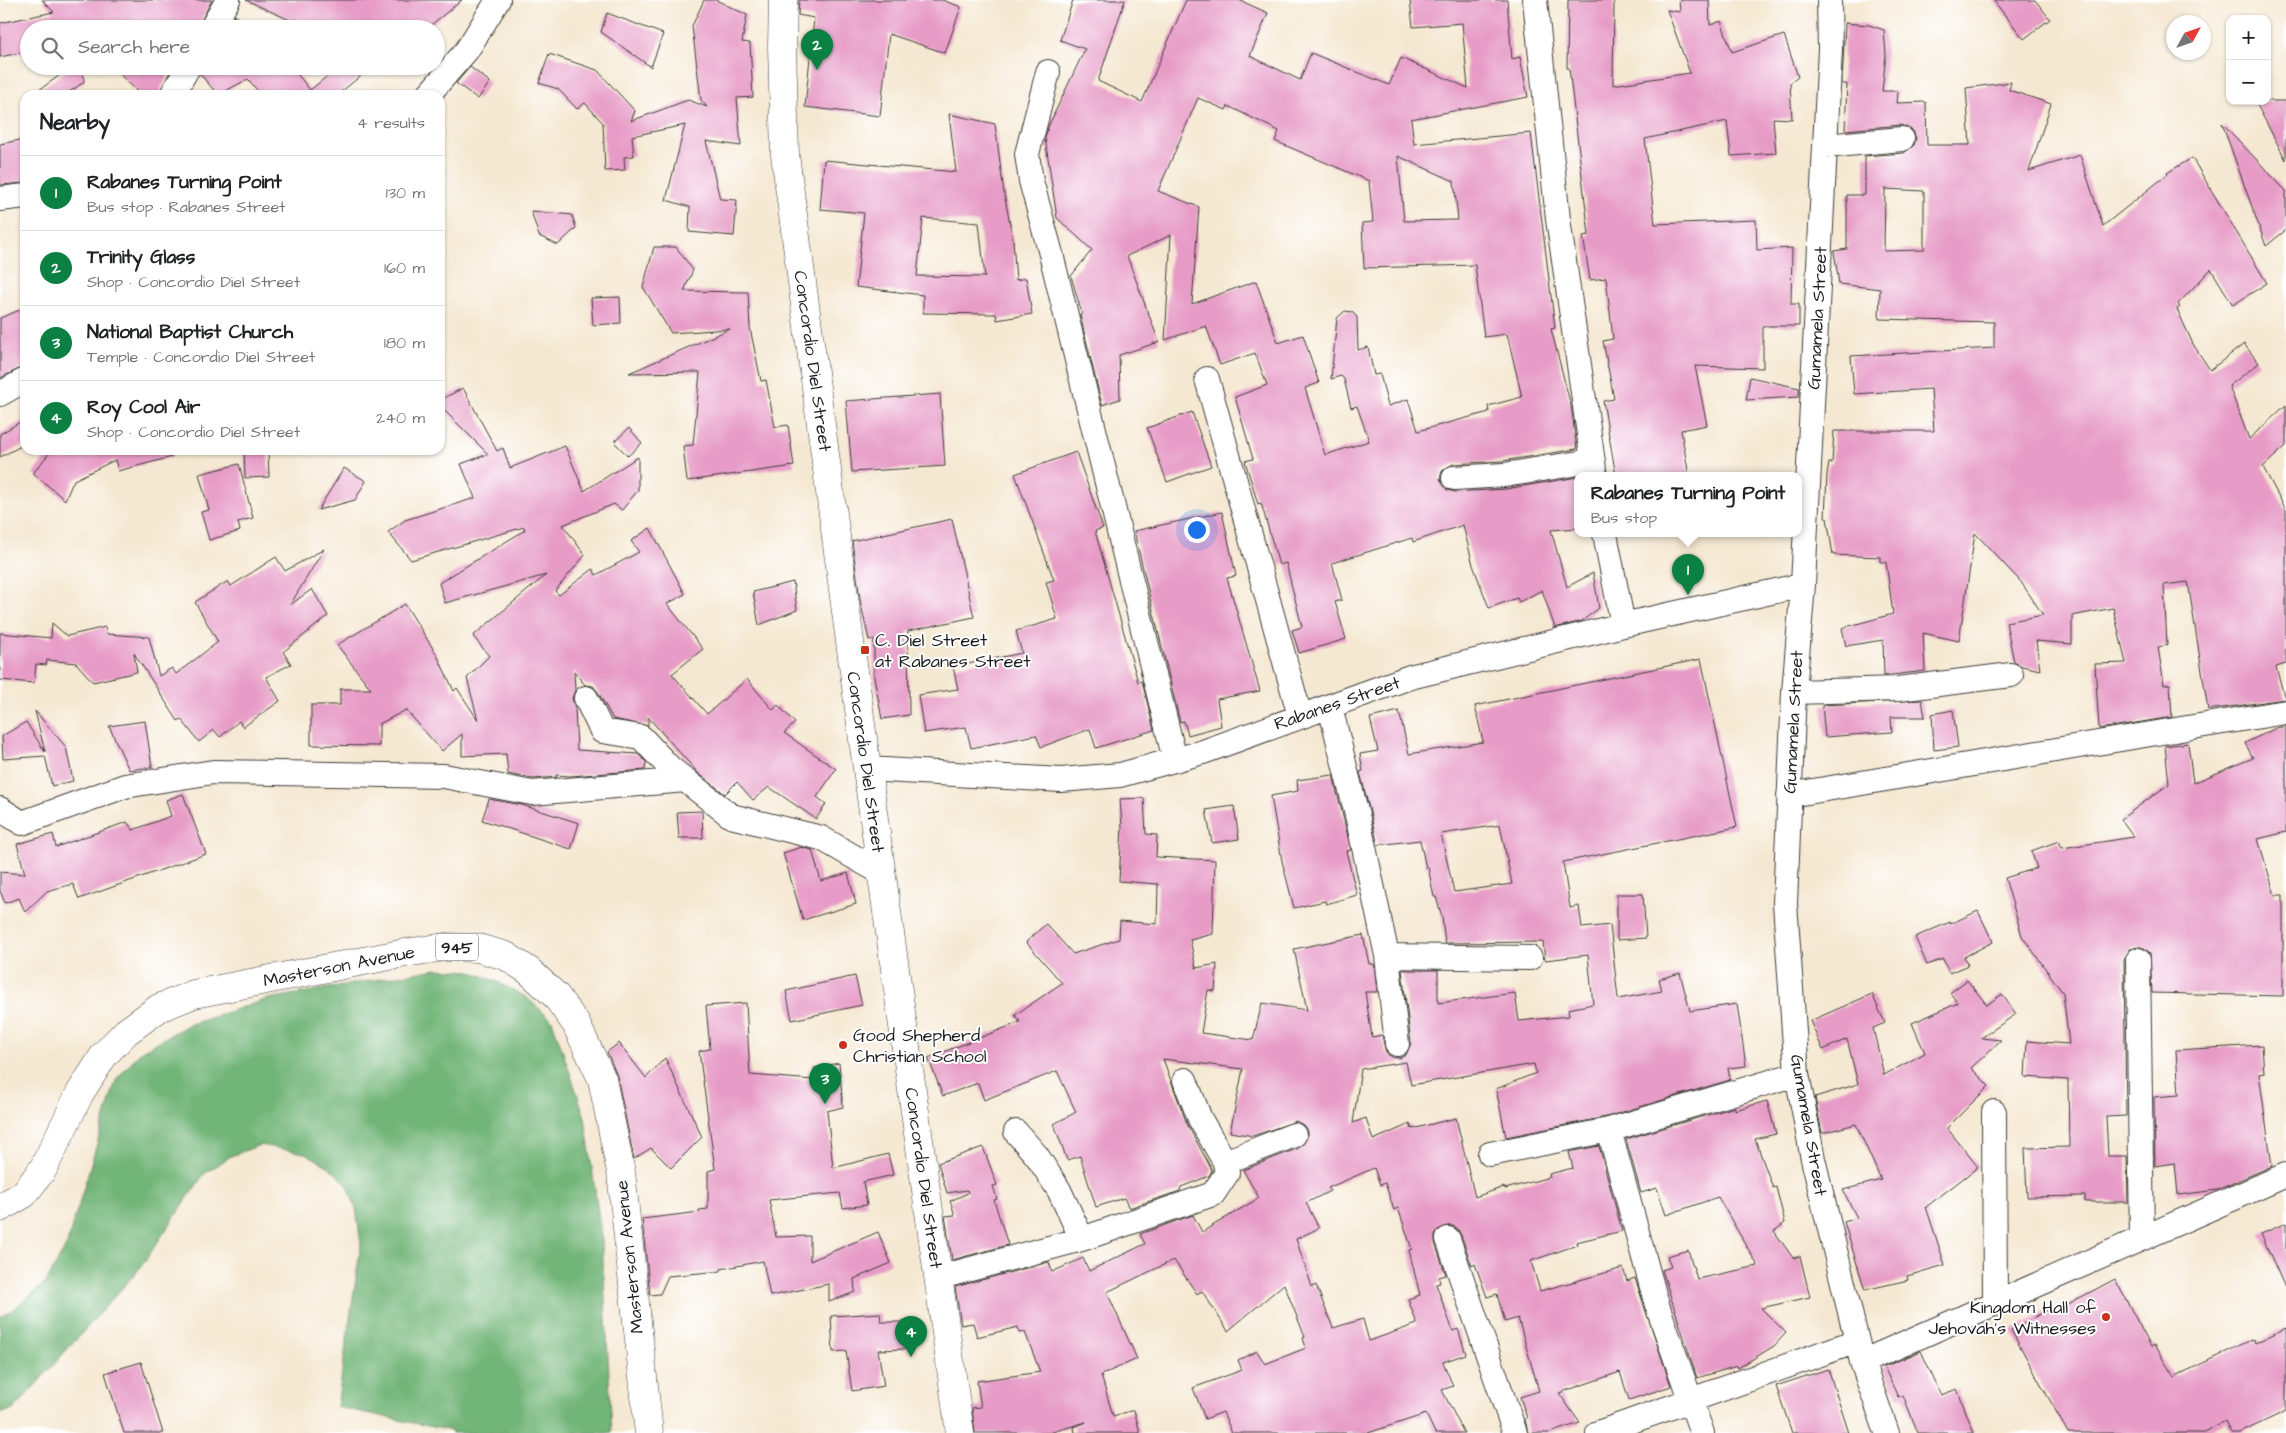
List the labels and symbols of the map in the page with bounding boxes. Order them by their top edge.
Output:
north arrow [2166,15,2211,60]
pin: 2 [801,29,833,70]
street label: Gumamela Street [1801,245,1834,390]
street label: Concordio Diel Street [787,269,838,454]
your location [1184,517,1210,543]
pin: 1 [1672,554,1704,595]
place label: C. Diel Street at Rabanes Street [875,628,1031,674]
marker: C. Diel Street at Rabanes Street [859,644,871,656]
street label: Gumamela Street [1777,649,1810,794]
street label: Concordio Diel Street [840,670,891,855]
street label: Rabanes Street [1271,670,1404,737]
road number: 945 [436,934,478,960]
street label: Masterson Avenue [261,939,417,993]
place label: Good Shepherd Christian School [853,1023,987,1069]
marker: Good Shepherd Christian School [837,1039,849,1051]
street label: Gumamela Street [1784,1052,1833,1199]
pin: 3 [809,1063,841,1104]
street label: Concordio Diel Street [898,1086,949,1271]
street label: Masterson Avenue [609,1179,650,1335]
place label: Kingdom Hall of Jehovah's Witnesses [1929,1295,2096,1341]
marker: Kingdom Hall of Jehovah's Witnesses [2100,1311,2112,1323]
pin: 4 [895,1316,927,1357]

